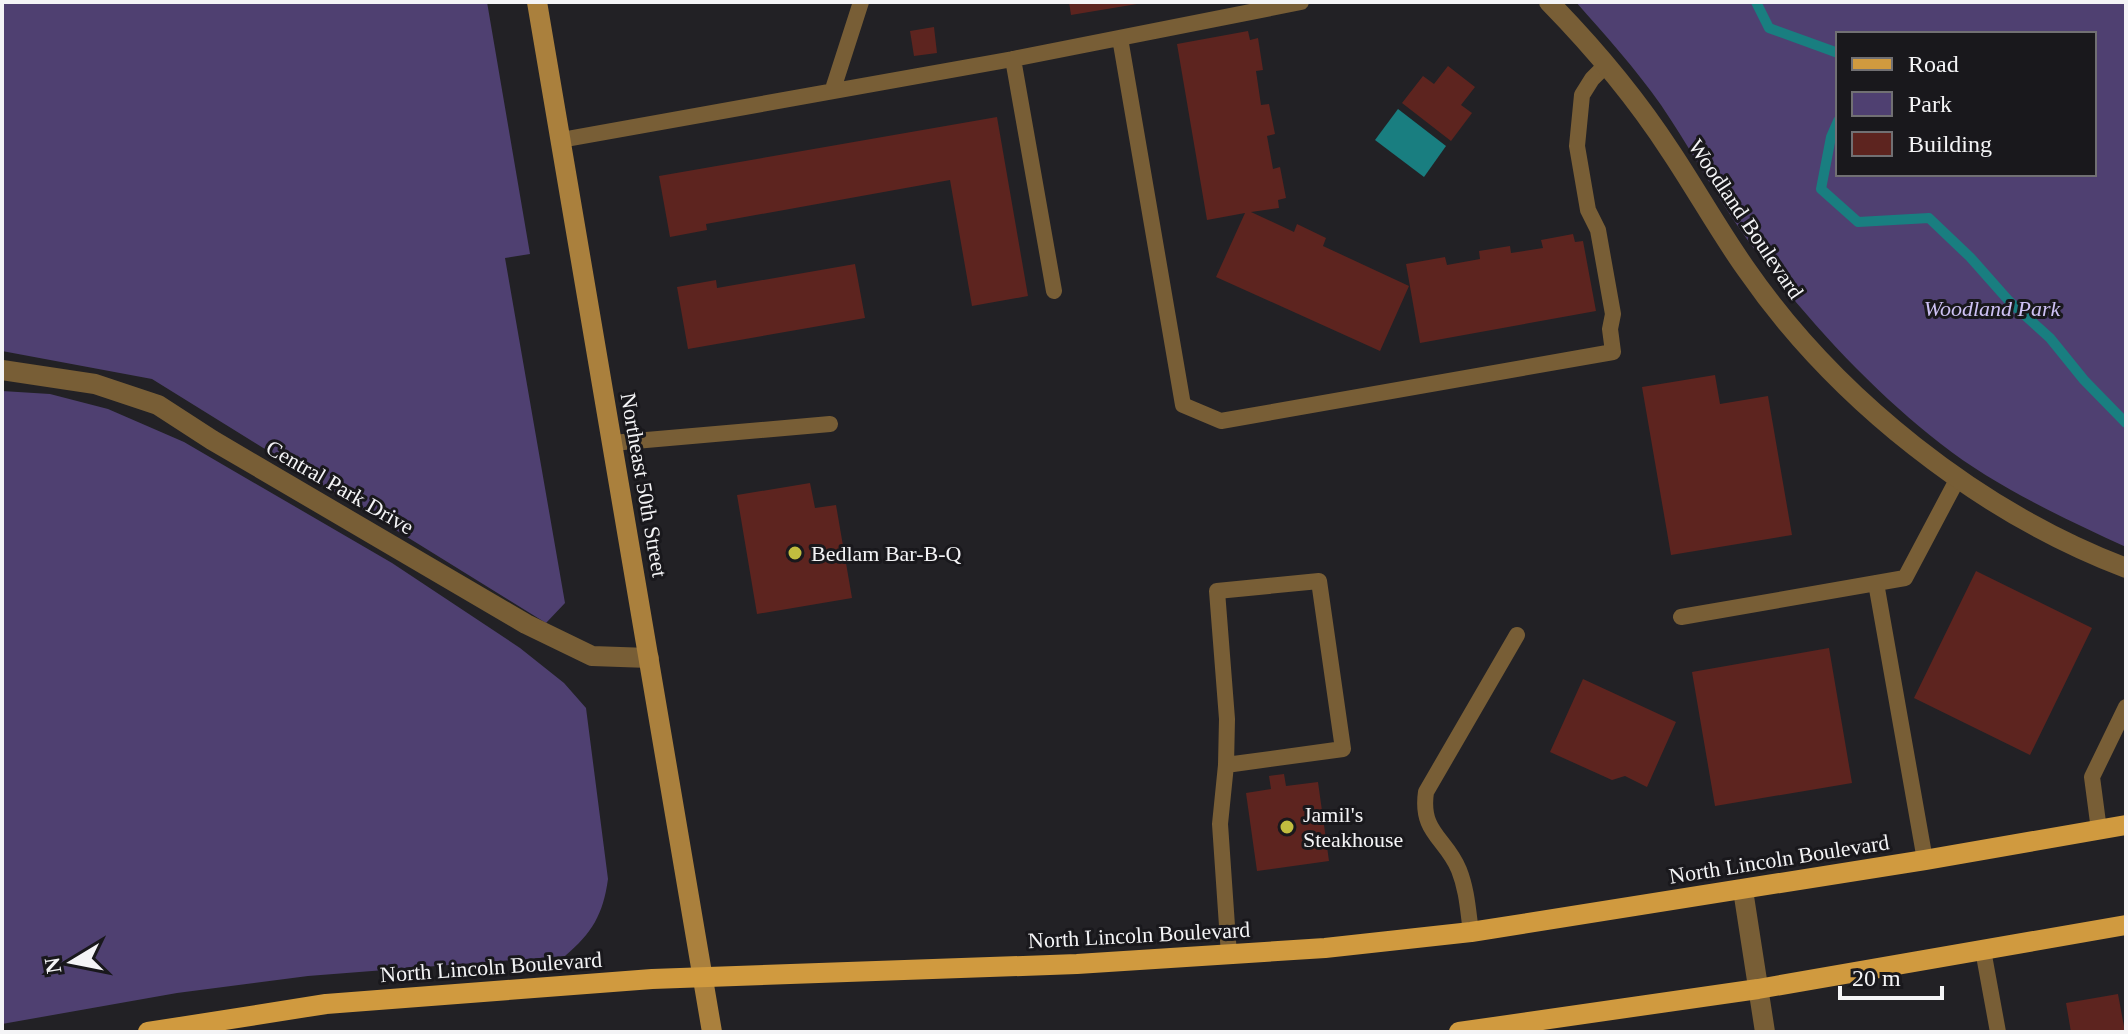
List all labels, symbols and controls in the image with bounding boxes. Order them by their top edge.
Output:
legend [1836,32,2096,176]
text: Road [1908,51,1959,77]
text: Park [1908,91,1952,117]
text: Building [1908,131,1992,157]
street label: Woodland Boulevard [1683,134,1809,304]
park label: Woodland Park [1924,296,2062,321]
street label: Northeast 50th Street [615,391,673,579]
street label: Central Park Drive [262,435,418,539]
place label: Bedlam Bar-B-Q [811,541,962,566]
marker: Bedlam Bar-B-Q [786,544,804,562]
place label: Jamil's Steakhouse [1303,802,1403,852]
marker: Jamil's Steakhouse [1278,818,1296,836]
street label: North Lincoln Boulevard [1667,829,1891,889]
street label: North Lincoln Boulevard [1027,917,1251,953]
north arrow [32,922,112,1002]
street label: North Lincoln Boulevard [379,947,603,987]
scale bar [1840,950,1942,1000]
text: N [39,955,66,975]
text: 20 m [1852,965,1901,991]

